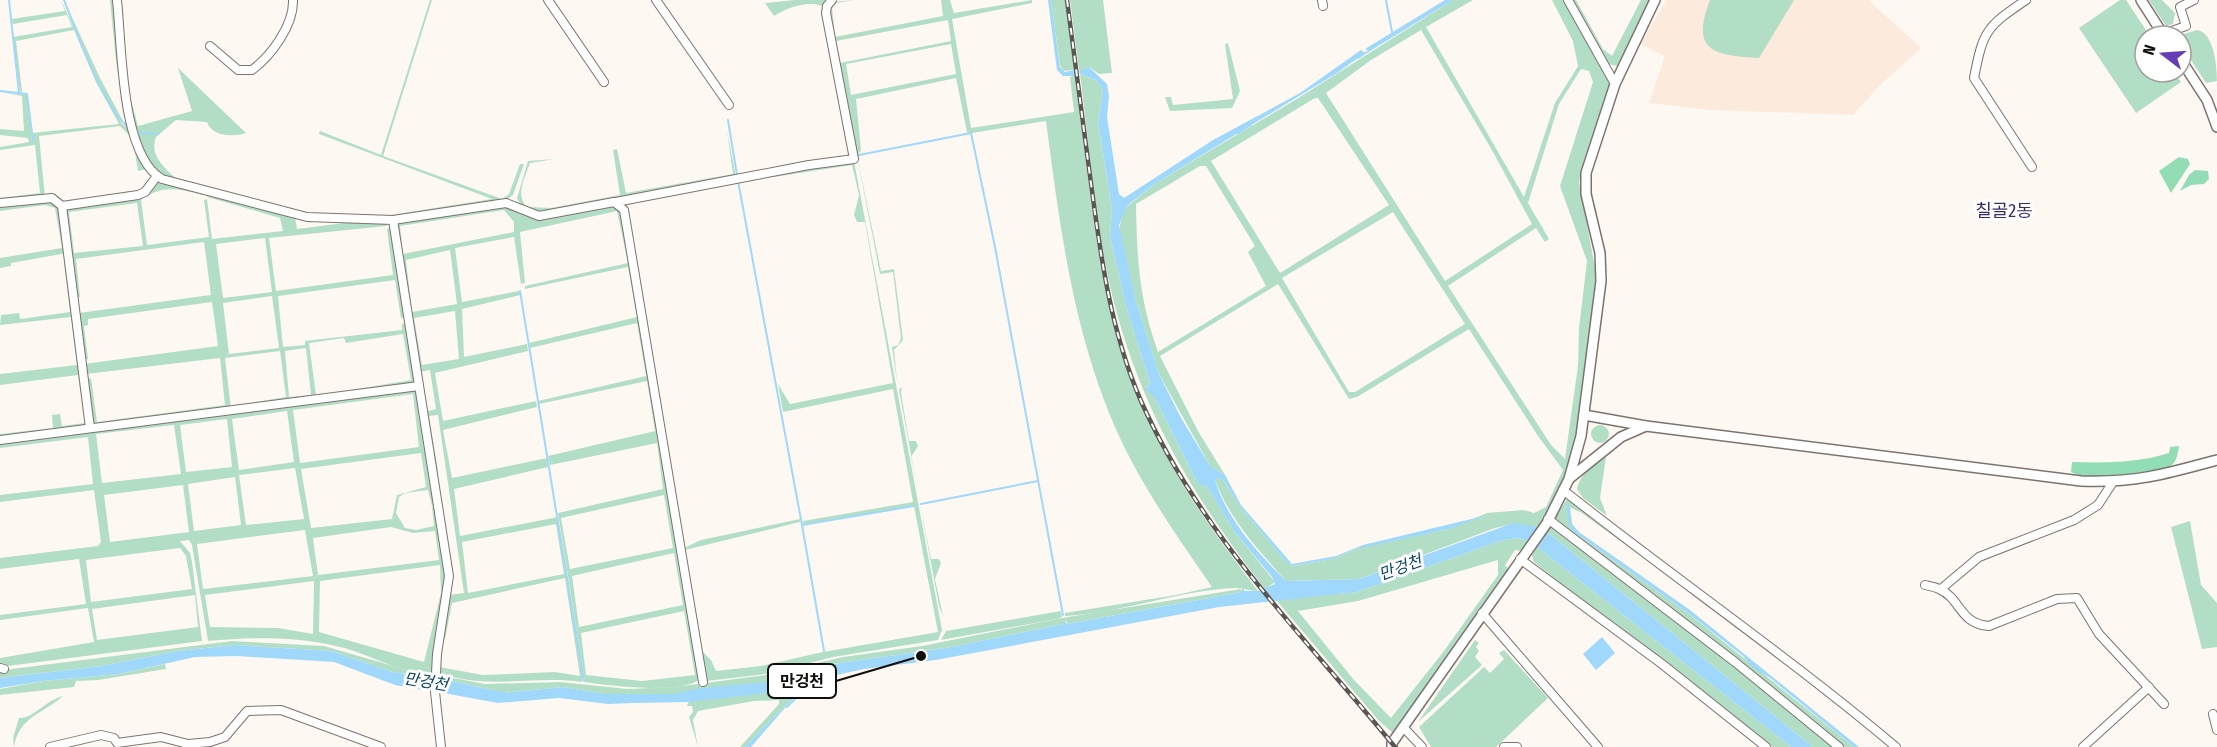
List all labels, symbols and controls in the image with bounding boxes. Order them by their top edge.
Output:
north arrow [2133,24,2193,84]
text: N [2139,42,2160,57]
district label: 칠골2동 [1975,200,2033,222]
water label: 만겅천 [1376,550,1426,584]
callout: 만겅천 [768,664,836,698]
water label: 만겅천 [403,669,451,695]
text: 만겅천 [780,672,824,691]

